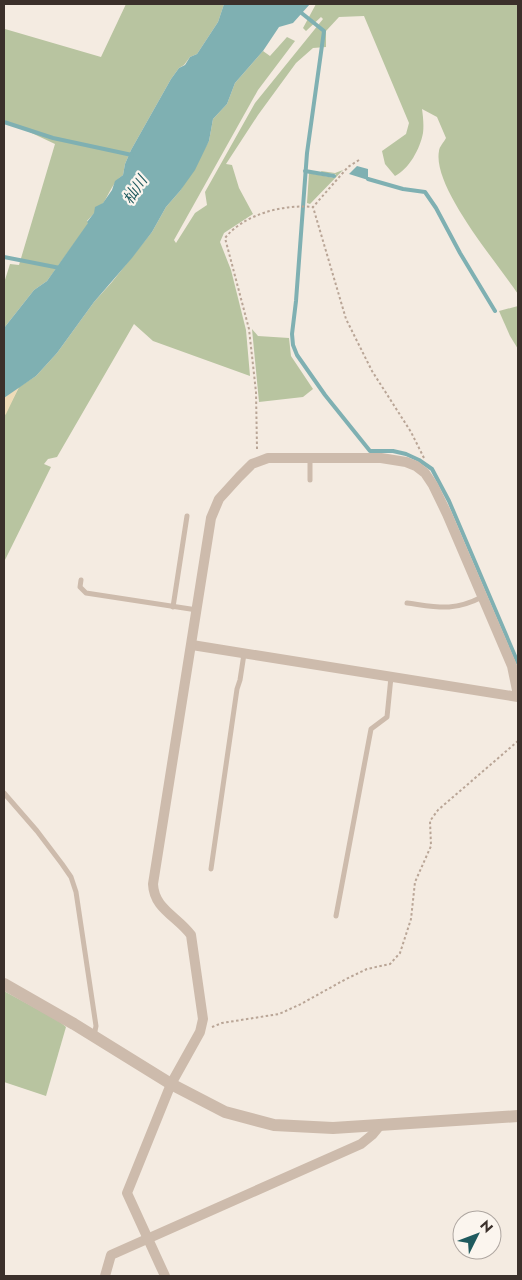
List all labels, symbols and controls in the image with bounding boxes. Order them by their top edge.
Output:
water label: 杣川 [118,170,153,209]
north arrow [452,1210,502,1260]
text: N [476,1215,498,1237]

